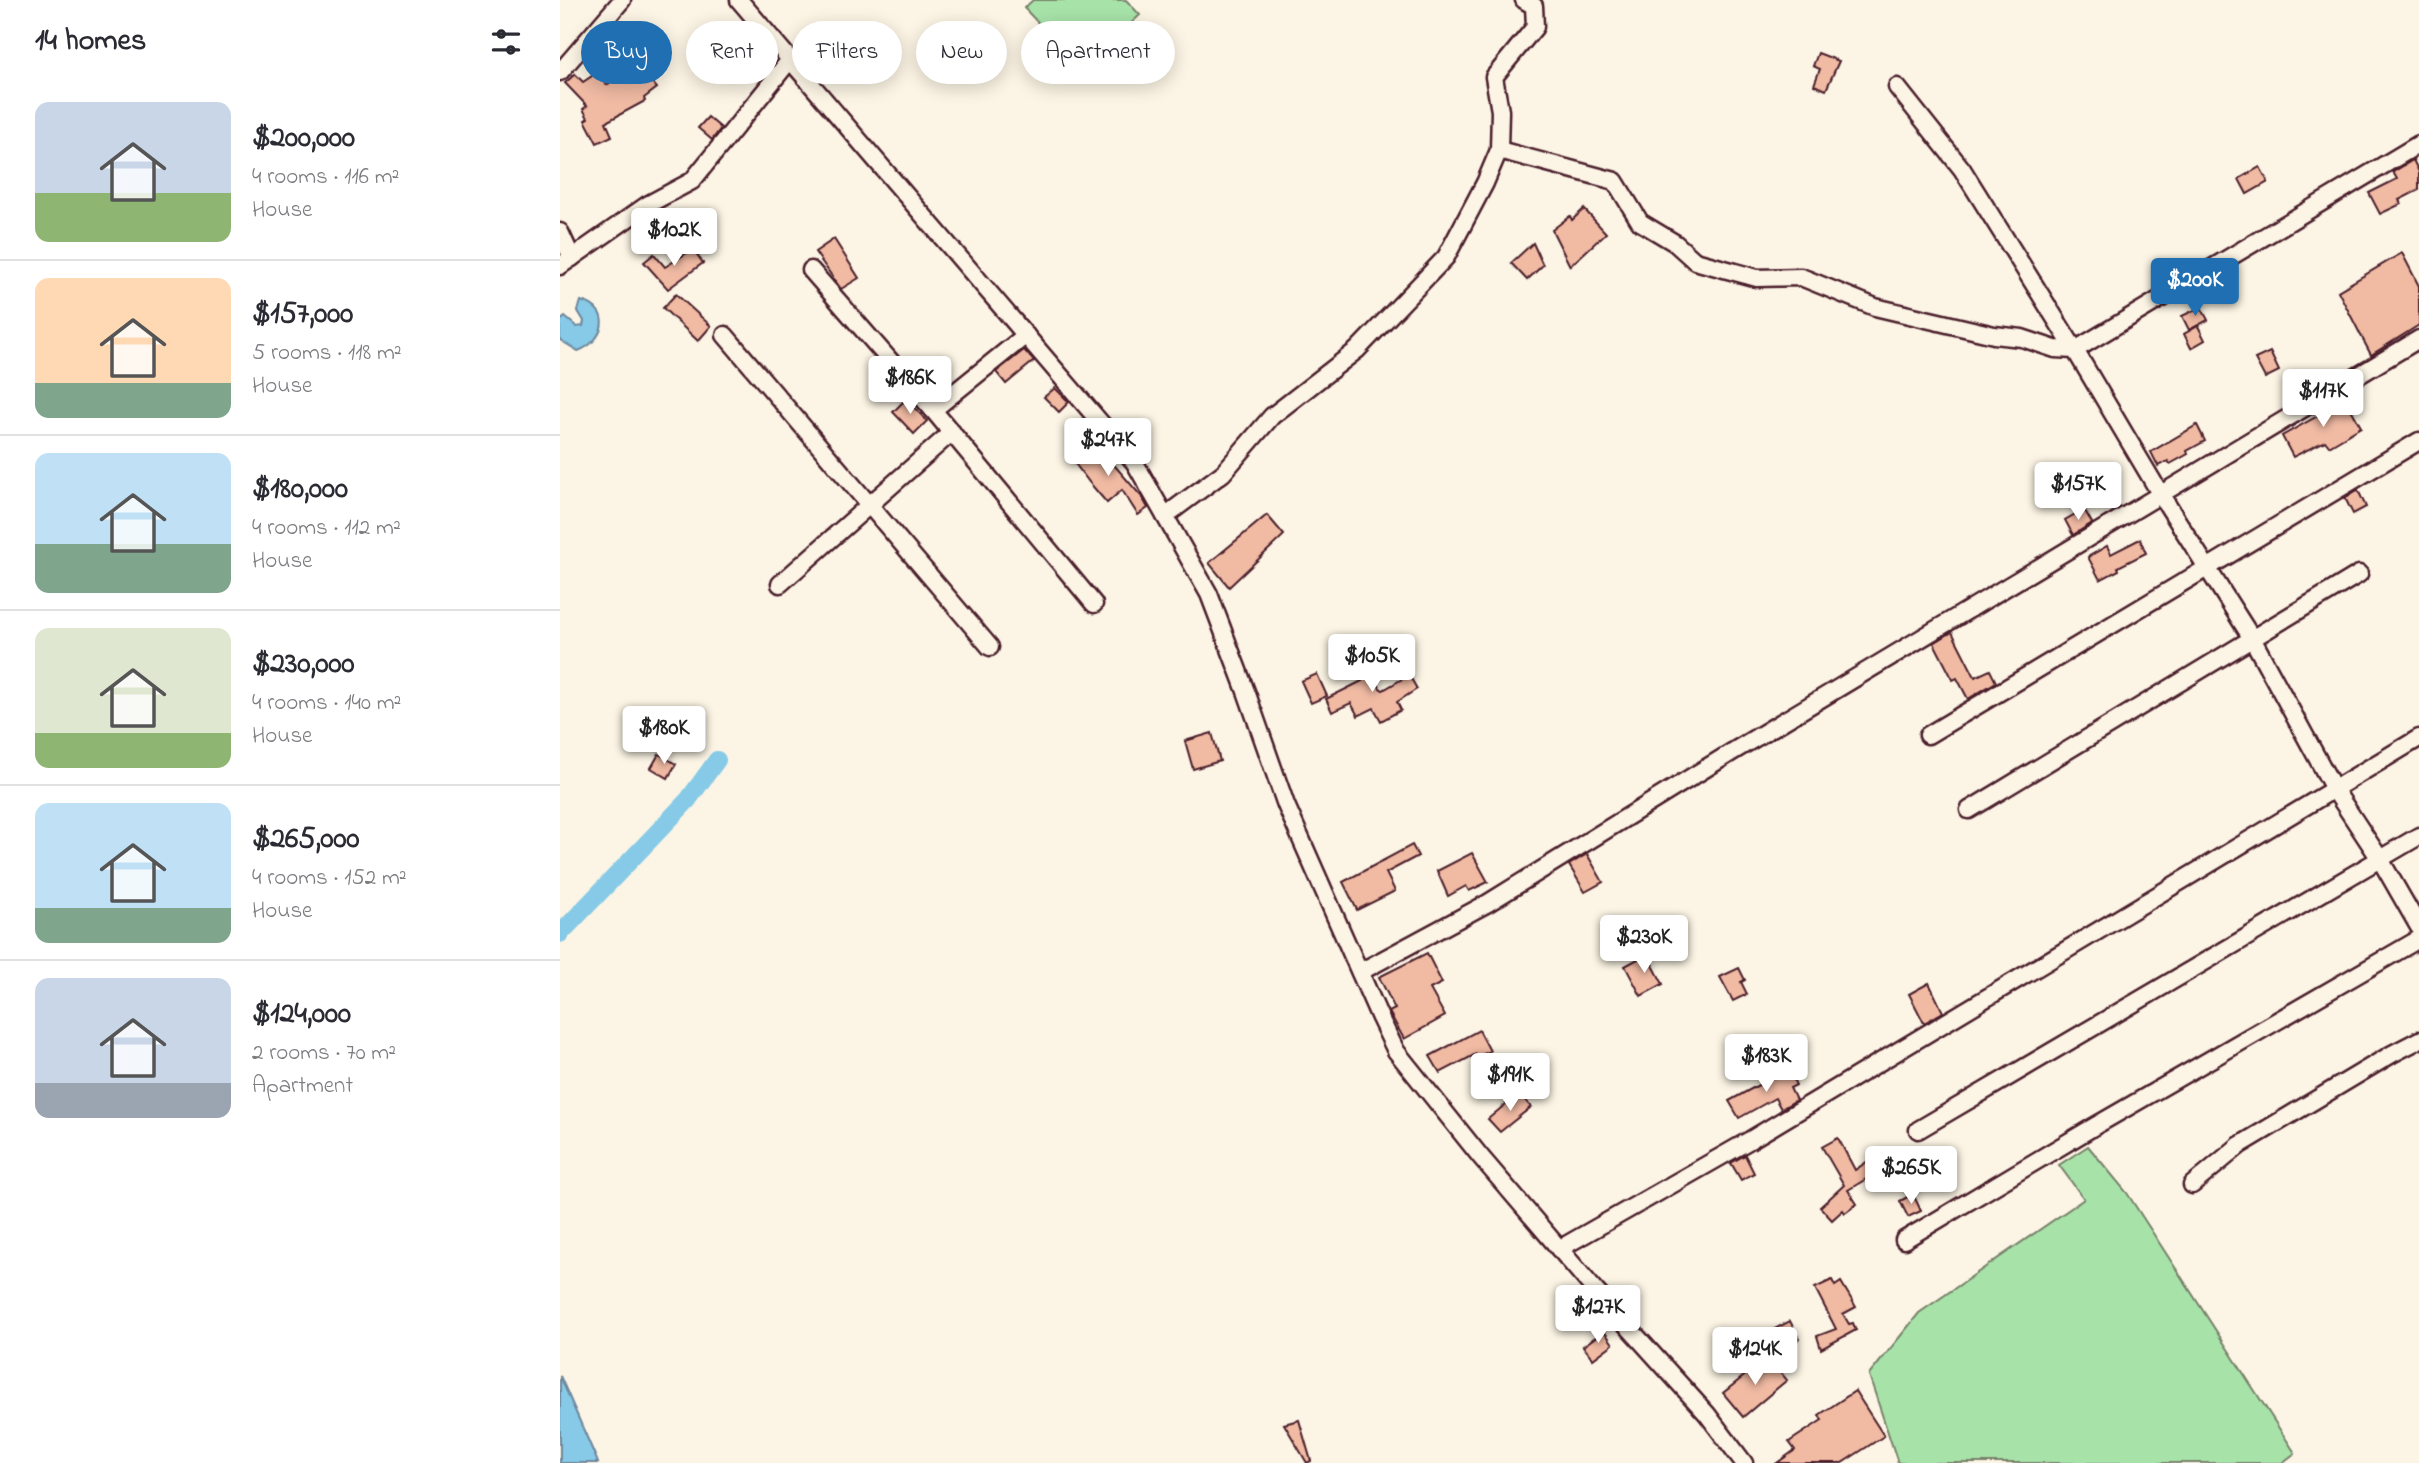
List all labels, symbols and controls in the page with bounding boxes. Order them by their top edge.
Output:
text: 14 homes [35,20,146,64]
chip: Buy [581,21,672,84]
chip: Rent [686,21,778,84]
chip: Filters [792,21,902,84]
chip: New [916,21,1007,84]
chip: Apartment [1021,21,1175,84]
icon: filters [487,23,525,61]
text: $200,000 [252,117,355,161]
icon: home [91,130,175,214]
text: 4 rooms · 116 m² [252,161,399,194]
text: House [252,194,312,227]
pin: $102K [625,208,723,268]
text: $102K [647,214,701,247]
pin: $200K [2146,258,2244,318]
text: $200K [2167,264,2223,297]
text: $157,000 [252,293,353,337]
icon: home [91,306,175,390]
text: 5 rooms · 118 m² [252,337,402,370]
pin: $186K [861,356,959,416]
text: $186K [884,362,936,395]
text: House [252,370,312,403]
pin: $117K [2274,370,2372,429]
text: $117K [2298,375,2348,408]
pin: $247K [1059,419,1157,478]
text: $247K [1080,424,1136,457]
pin: $157K [2029,462,2127,522]
text: $180,000 [252,468,348,512]
text: $157K [2050,468,2106,501]
icon: home [91,481,175,565]
text: 4 rooms · 112 m² [252,512,401,545]
text: House [252,545,312,578]
pin: $105K [1323,634,1421,694]
text: $105K [1344,640,1400,673]
text: $230,000 [252,643,354,687]
icon: home [91,656,175,740]
text: 4 rooms · 140 m² [252,687,401,720]
pin: $180K [615,706,713,766]
text: $180K [639,712,689,745]
text: House [252,720,312,753]
text: $265,000 [252,818,359,862]
icon: home [91,831,175,915]
text: 4 rooms · 152 m² [252,862,407,895]
text: House [252,895,312,928]
pin: $230K [1595,916,1693,975]
text: $230K [1616,921,1672,954]
text: $124,000 [252,993,351,1037]
icon: home [91,1006,175,1090]
pin: $183K [1717,1034,1815,1094]
text: 2 rooms · 70 m² [252,1037,396,1070]
text: $183K [1741,1040,1791,1073]
pin: $191K [1461,1054,1559,1113]
text: $191K [1487,1059,1533,1092]
text: Apartment [252,1070,353,1103]
pin: $265K [1862,1146,1960,1206]
text: $265K [1881,1152,1941,1185]
pin: $127K [1549,1286,1647,1345]
text: $127K [1571,1291,1625,1324]
pin: $124K [1706,1328,1804,1387]
text: $124K [1728,1333,1782,1366]

